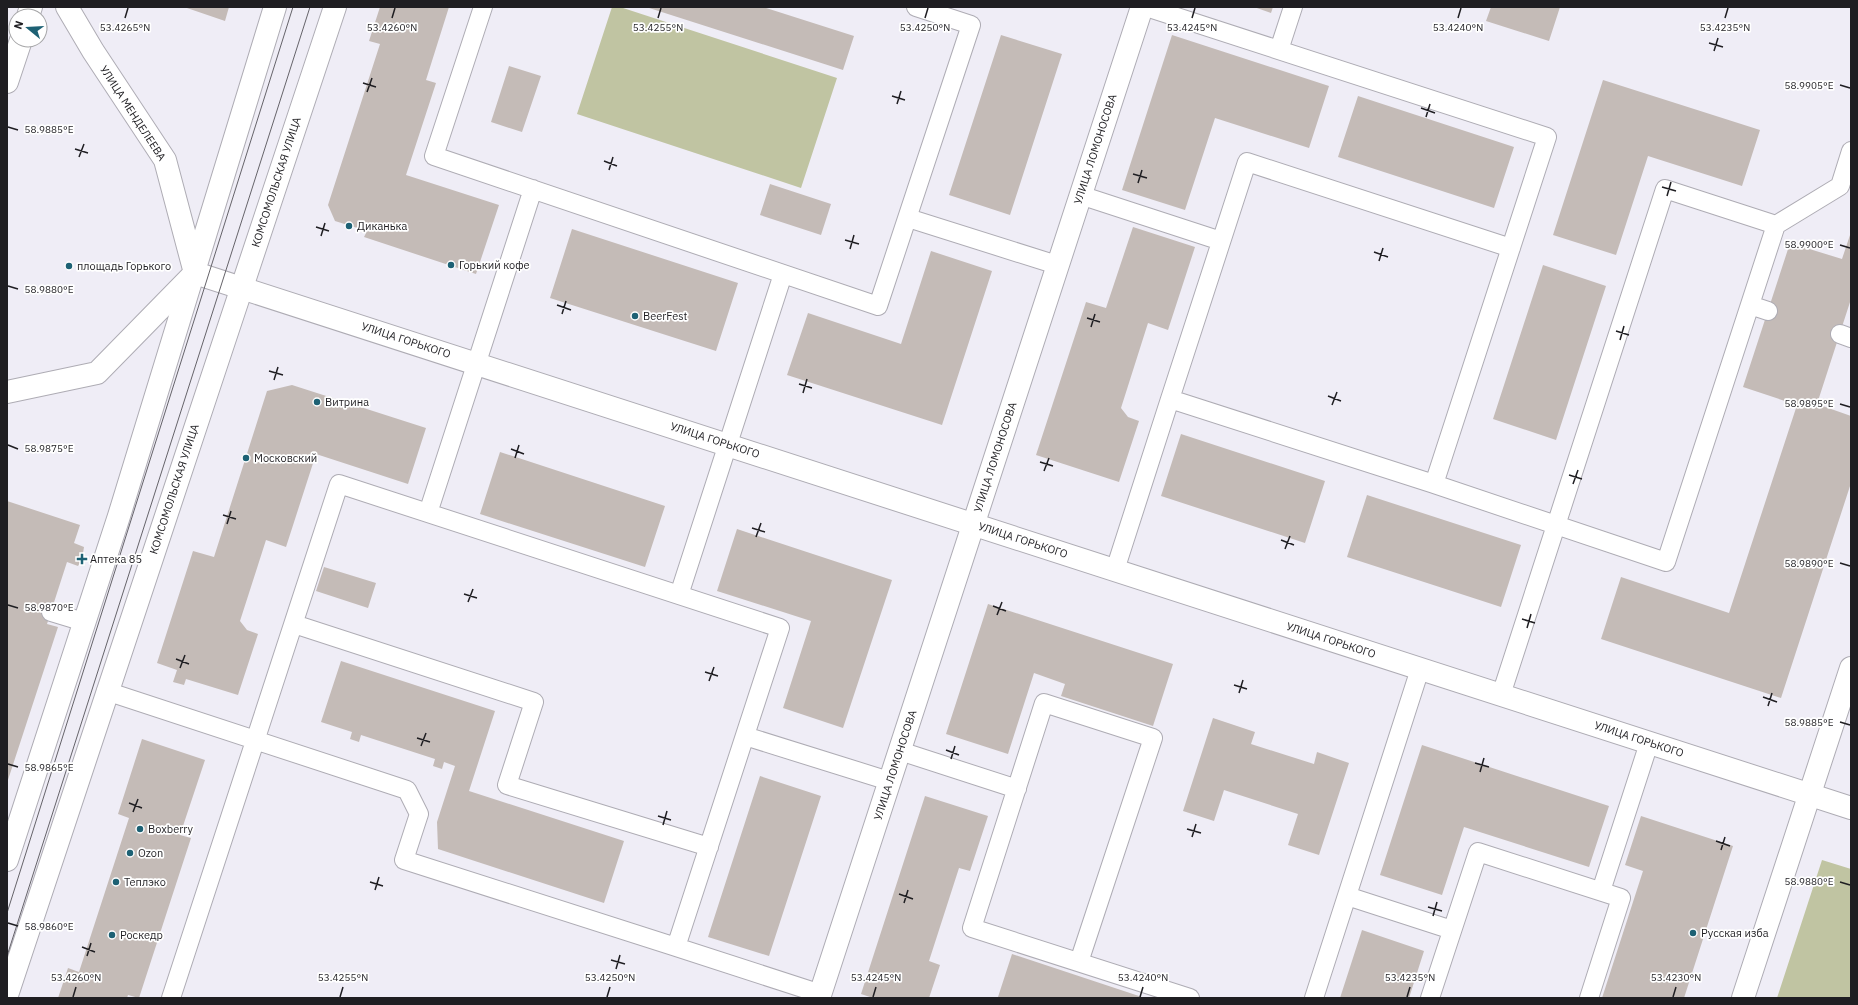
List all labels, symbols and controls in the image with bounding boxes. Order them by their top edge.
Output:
north arrow [8,8,48,48]
text: N [11,19,26,31]
text: 53.4265°N [100,21,150,34]
text: 53.4260°N [367,21,417,34]
text: 53.4255°N [633,21,683,34]
text: 53.4250°N [900,21,950,34]
text: 53.4245°N [1167,21,1217,34]
text: 53.4240°N [1433,21,1483,34]
text: 53.4235°N [1700,21,1750,34]
street label: УЛИЦА МЕНДЕЛЕЕВА [97,63,169,163]
text: 58.9905°E [1784,79,1834,92]
street label: УЛИЦА ЛОМОНОСОВА [1071,92,1119,206]
street label: КОМСОМОЛЬСКАЯ УЛИЦА [248,115,304,249]
text: 58.9885°E [24,123,74,136]
place label: Диканька [357,219,407,233]
marker: Диканька [344,221,354,231]
text: 58.9900°E [1784,238,1834,251]
place label: Горький кофе [459,258,530,272]
place label: площадь Горького [77,259,171,273]
marker: Горький кофе [446,260,456,270]
marker: площадь Горького [64,261,74,271]
text: 58.9880°E [24,283,74,296]
place label: BeerFest [643,309,687,323]
marker: BeerFest [630,311,640,321]
street label: УЛИЦА ГОРЬКОГО [360,319,453,361]
place label: Витрина [325,395,369,409]
marker: Витрина [312,397,322,407]
text: 58.9895°E [1784,397,1834,410]
street label: УЛИЦА ЛОМОНОСОВА [971,400,1019,514]
street label: УЛИЦА ГОРЬКОГО [669,419,762,461]
street label: КОМСОМОЛЬСКАЯ УЛИЦА [146,422,202,556]
text: 58.9875°E [24,442,74,455]
place label: Московский [254,451,317,465]
marker: Московский [241,453,251,463]
street label: УЛИЦА ГОРЬКОГО [977,519,1070,561]
place label: Аптека 85 [90,552,142,566]
marker: Аптека 85 [77,554,87,564]
text: 58.9890°E [1784,557,1834,570]
text: 58.9870°E [24,601,74,614]
street label: УЛИЦА ГОРЬКОГО [1285,619,1378,661]
street label: УЛИЦА ЛОМОНОСОВА [871,708,919,822]
text: 58.9885°E [1784,716,1834,729]
street label: УЛИЦА ГОРЬКОГО [1593,718,1686,760]
text: 58.9865°E [24,761,74,774]
place label: Boxberry [148,822,193,836]
marker: Boxberry [135,824,145,834]
place label: Ozon [138,846,163,860]
marker: Ozon [125,848,135,858]
place label: Теплэко [124,875,166,889]
text: 58.9880°E [1784,875,1834,888]
marker: Теплэко [111,877,121,887]
text: 58.9860°E [24,920,74,933]
place label: Русская изба [1701,926,1769,940]
place label: Роскедр [120,928,163,942]
marker: Русская изба [1688,928,1698,938]
marker: Роскедр [107,930,117,940]
text: 53.4260°N [51,971,101,984]
text: 53.4255°N [318,971,368,984]
text: 53.4250°N [585,971,635,984]
text: 53.4245°N [851,971,901,984]
text: 53.4240°N [1118,971,1168,984]
text: 53.4235°N [1385,971,1435,984]
text: 53.4230°N [1651,971,1701,984]

